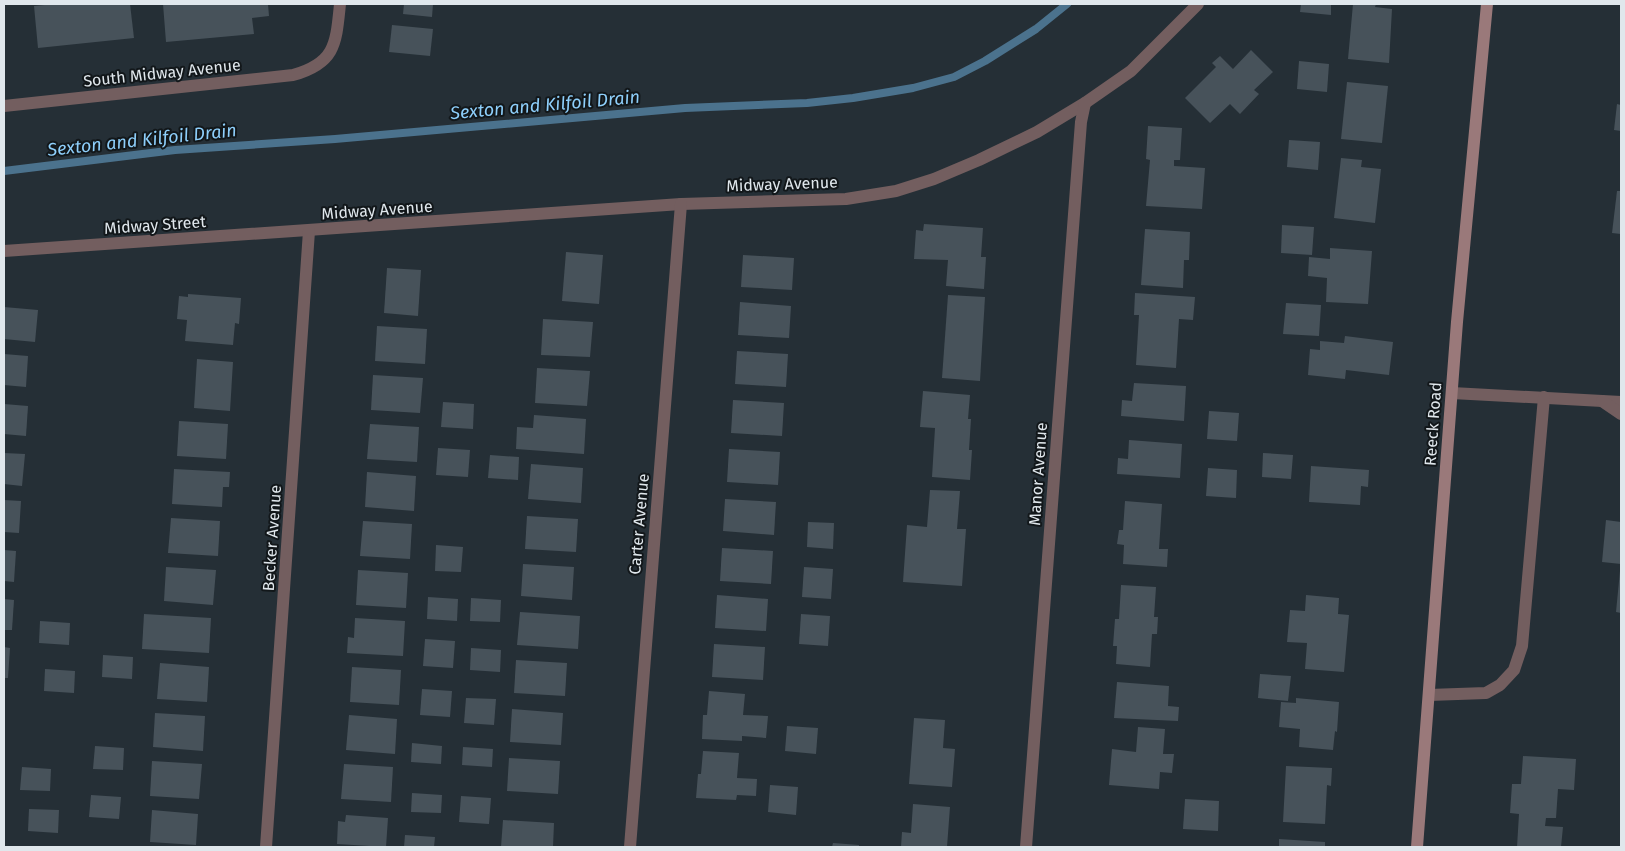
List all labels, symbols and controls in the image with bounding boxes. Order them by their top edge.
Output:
street label: South Midway Avenue [82,55,242,91]
water label: Sexton and Kilfoil Drain [448,86,641,124]
water label: Sexton and Kilfoil Drain [45,119,238,161]
street label: Midway Avenue [726,173,838,195]
street label: Midway Avenue [321,197,433,223]
street label: Midway Street [104,212,207,238]
street label: Reeck Road [1421,382,1445,466]
street label: Manor Avenue [1025,422,1051,526]
street label: Carter Avenue [625,473,653,575]
street label: Becker Avenue [259,484,285,592]

